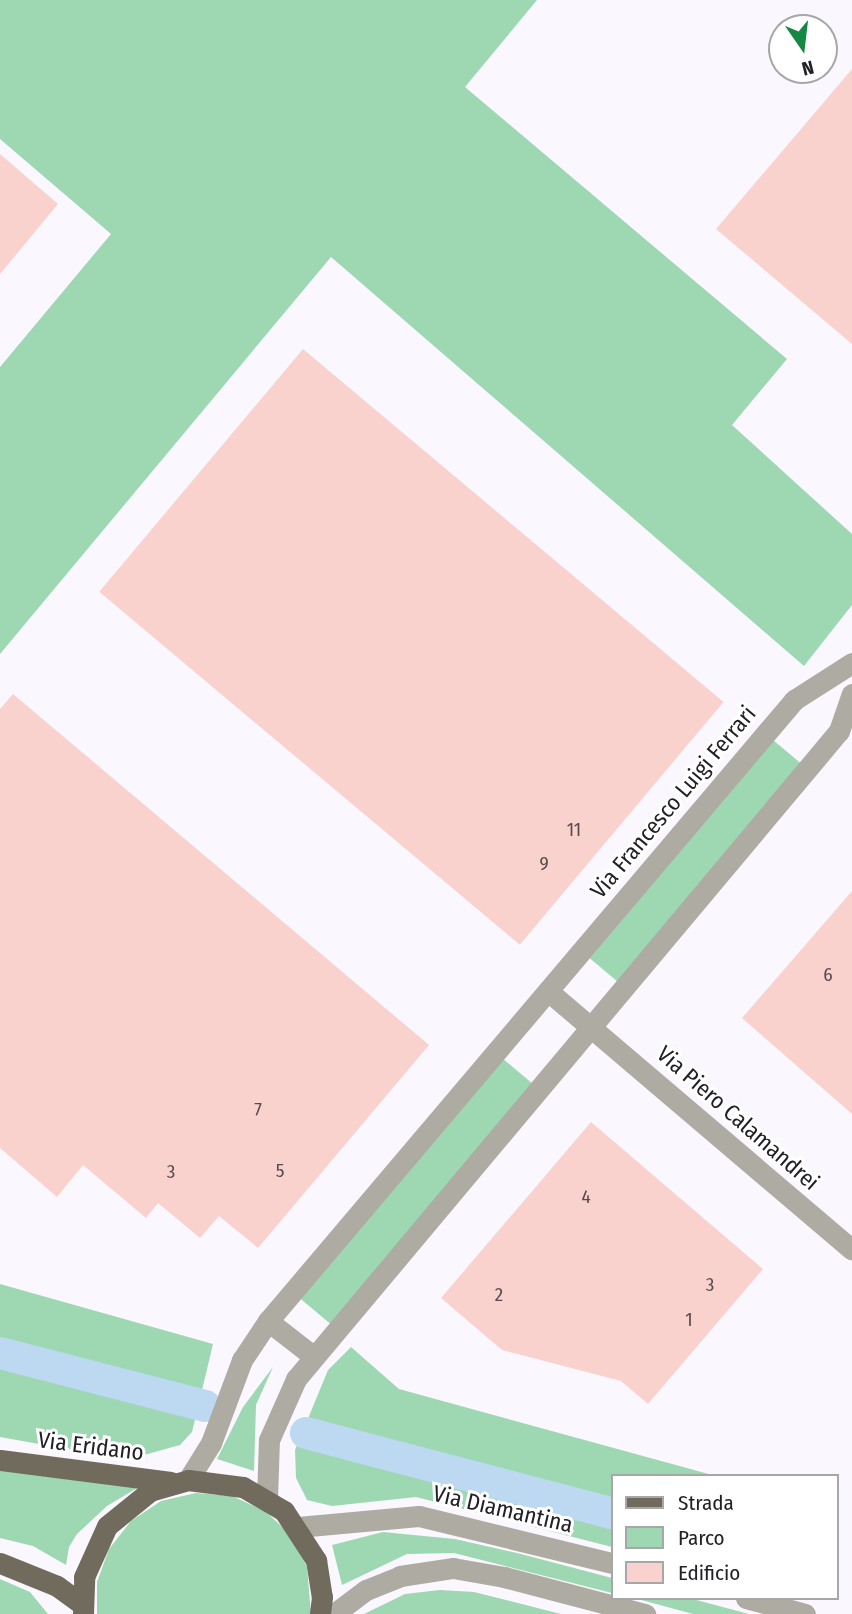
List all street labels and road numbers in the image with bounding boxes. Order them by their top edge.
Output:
street label: Via Francesco Luigi Ferrari [585,700,761,904]
street label: Via Piero Calamandrei [651,1040,825,1196]
street label: Via Eridano [37,1426,145,1466]
street label: Via Diamantina [431,1480,575,1538]

